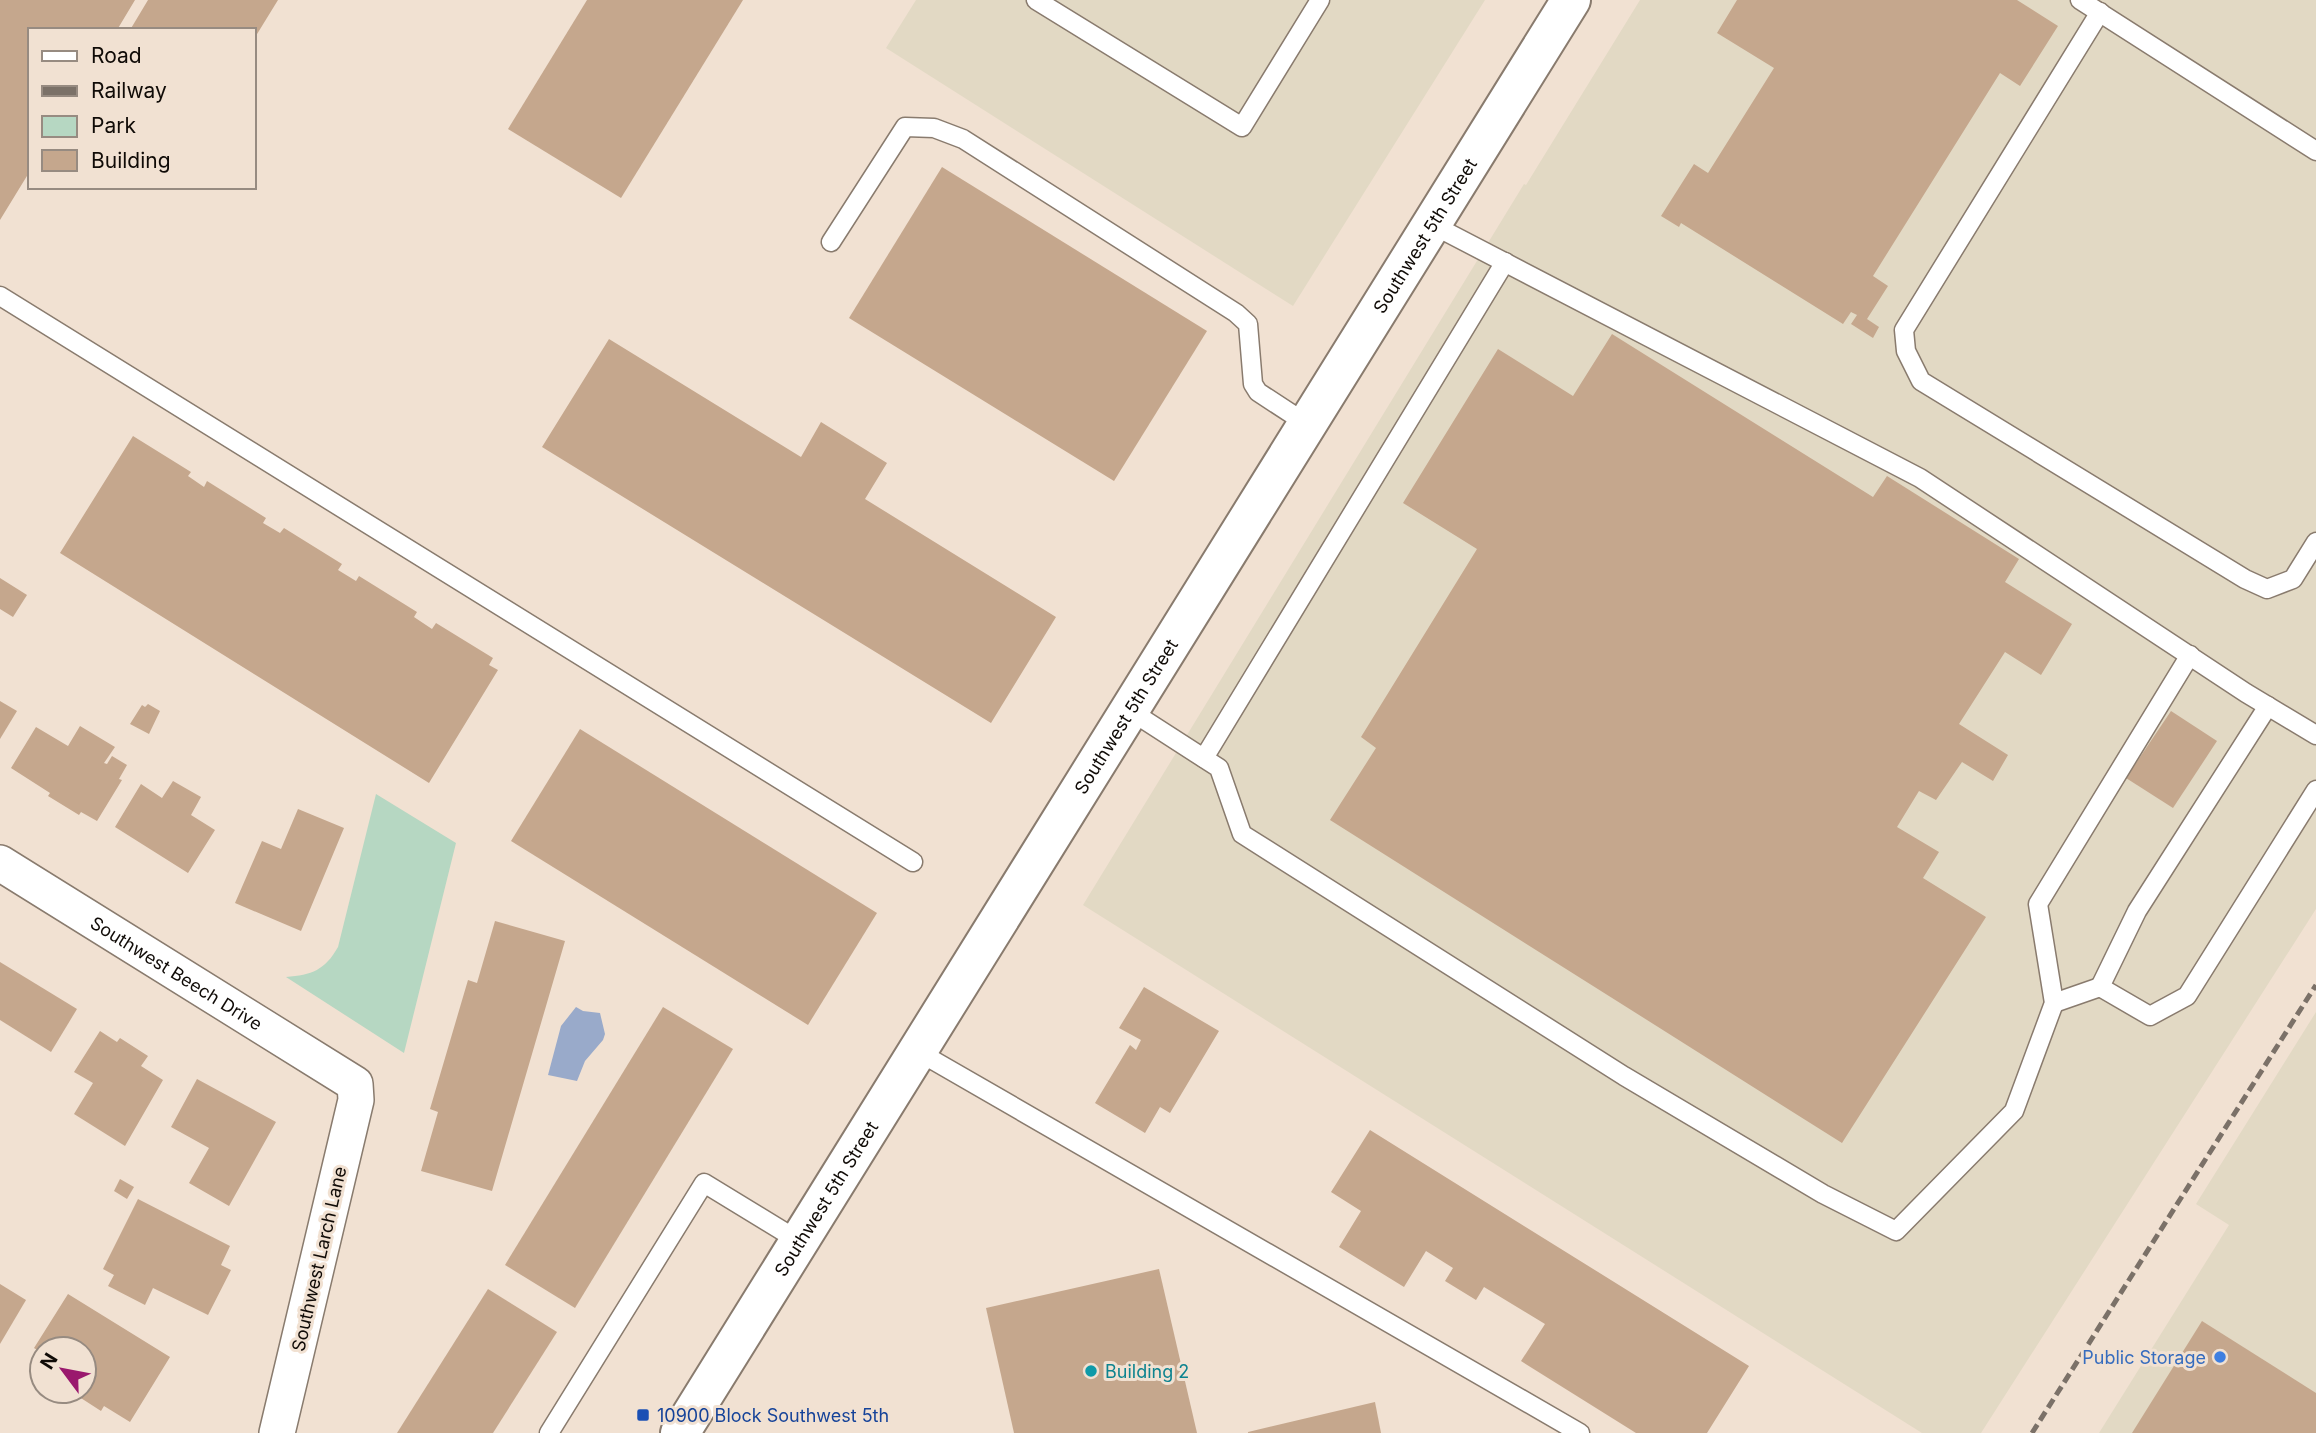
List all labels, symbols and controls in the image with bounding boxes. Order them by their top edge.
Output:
legend [28,28,256,189]
text: Road [91,43,142,68]
text: Railway [91,78,167,103]
text: Park [91,113,136,138]
text: Building [91,148,171,173]
street label: Southwest 5th Street [1369,154,1481,317]
street label: Southwest 5th Street [1070,635,1182,798]
street label: Southwest Beech Drive [87,912,266,1034]
street label: Southwest 5th Street [770,1117,882,1280]
street label: Southwest Larch Lane [288,1165,350,1353]
north arrow [28,1335,98,1405]
place label: Public Storage [2082,1347,2206,1368]
text: N [35,1349,63,1373]
marker: Public Storage [2212,1349,2228,1365]
place label: Building 2 [1105,1361,1189,1382]
marker: Building 2 [1083,1363,1099,1379]
place label: 10900 Block Southwest 5th [657,1405,889,1426]
marker: 10900 Block Southwest 5th [635,1407,651,1423]

